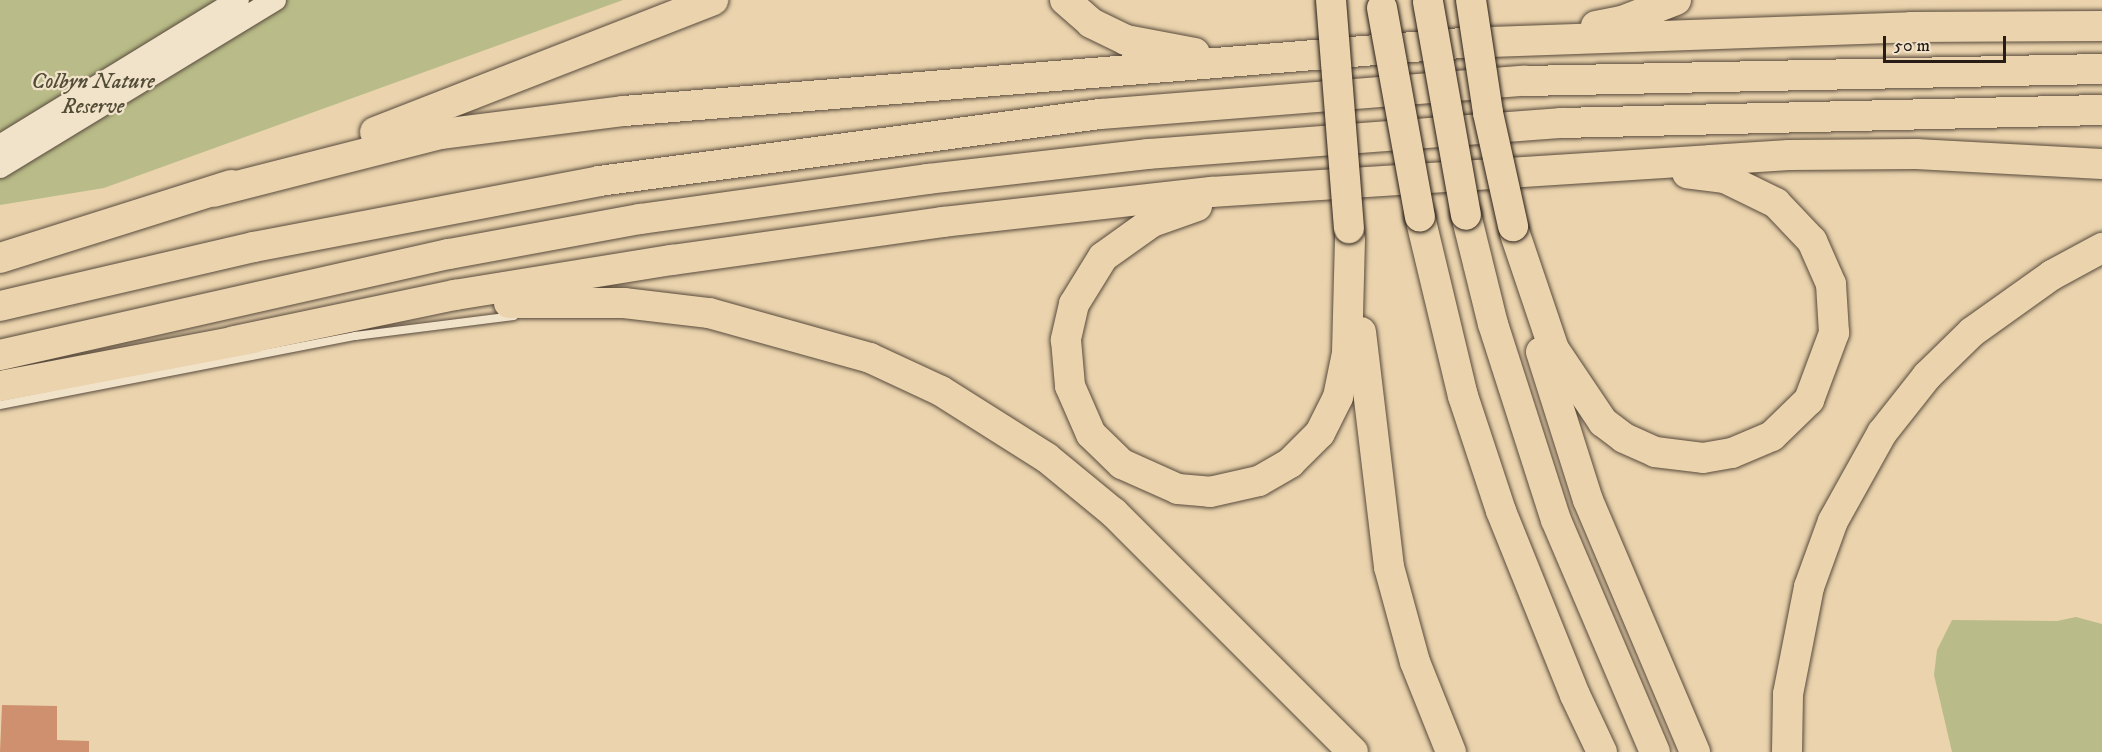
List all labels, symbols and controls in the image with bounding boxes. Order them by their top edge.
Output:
scale bar [1886,24,2009,62]
text: 50 m [1894,35,1930,57]
park label: Colbyn Nature Reserve [31,68,155,119]

